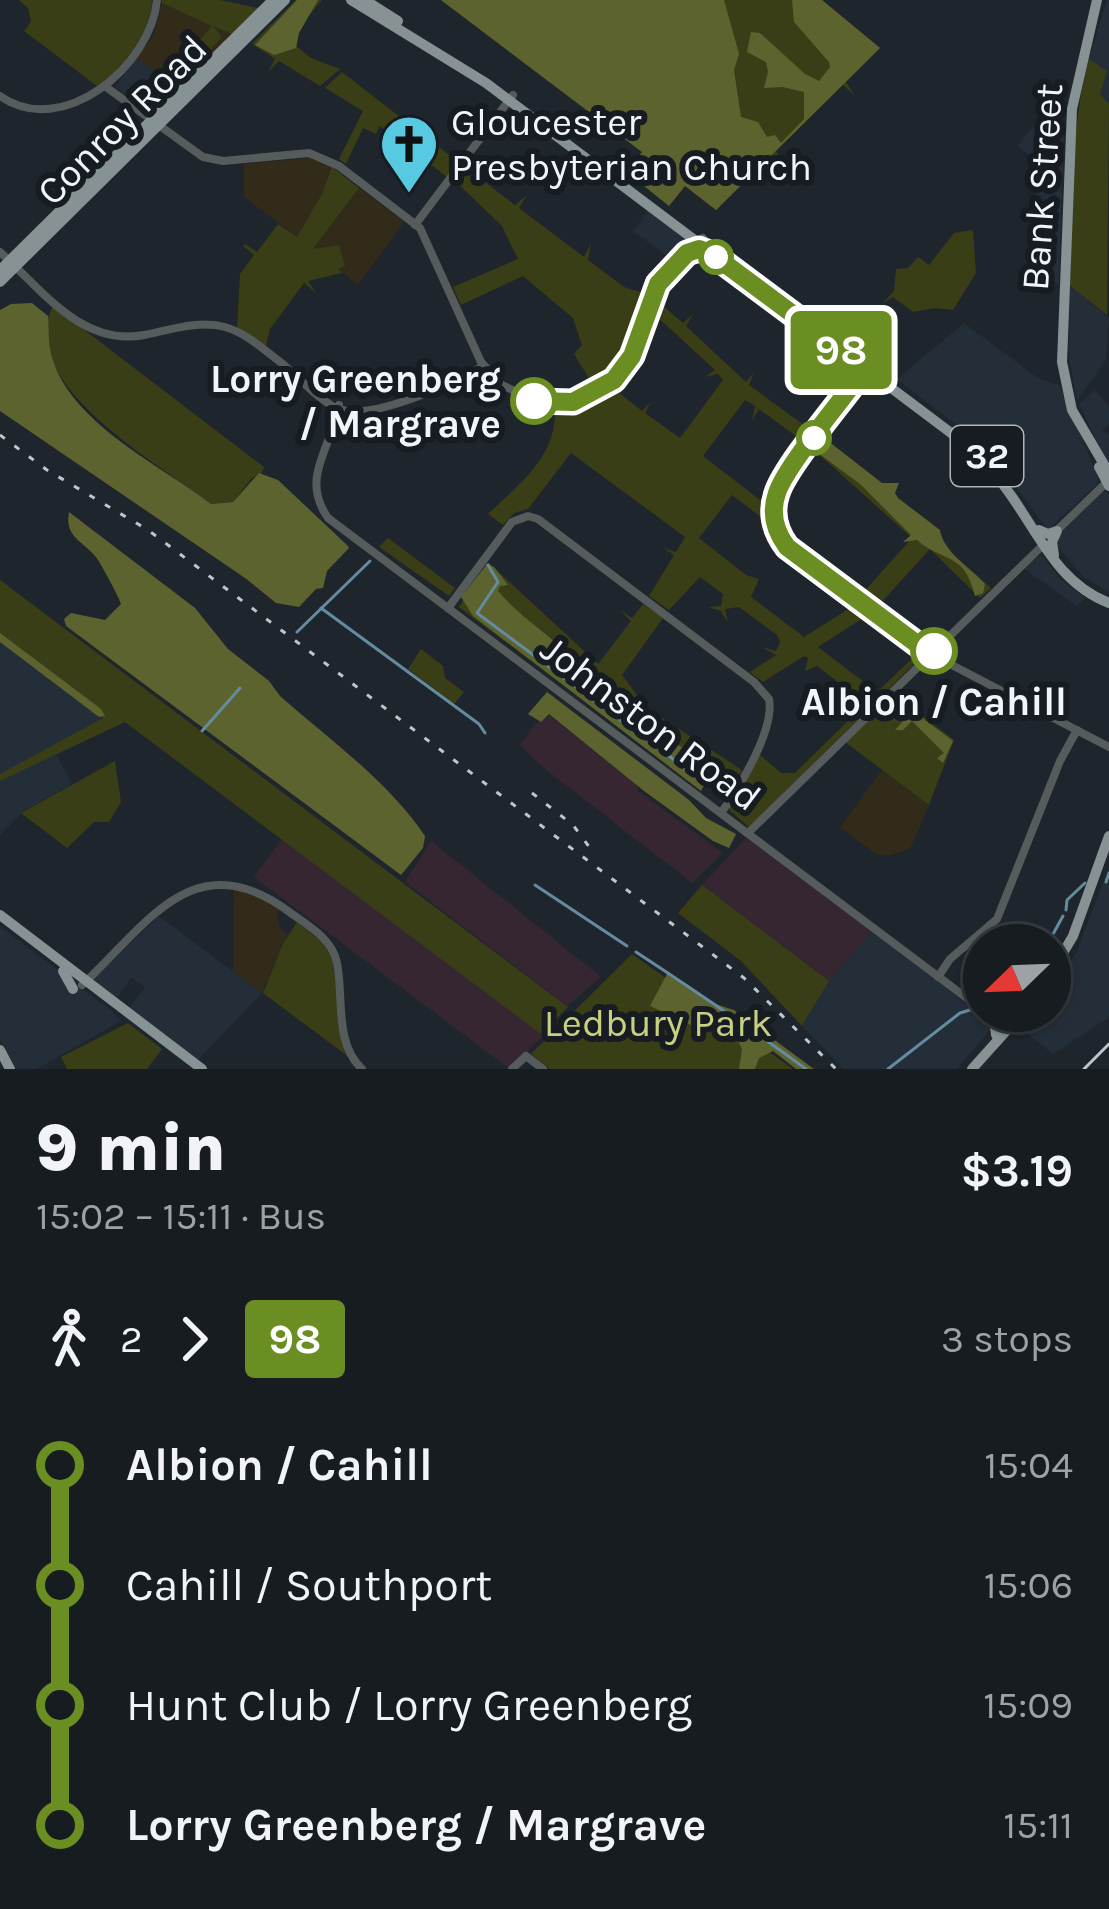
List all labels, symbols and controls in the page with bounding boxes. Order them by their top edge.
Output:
street label: Conroy Road [27,25,217,215]
street label: Bank Street [1012,82,1072,292]
place label: Gloucester Presbyterian Church [451,99,812,190]
church icon: Gloucester Presbyterian Church [378,113,440,195]
unlabelled marker [700,241,732,273]
line badge: 98 [787,311,895,389]
text: 98 [815,325,867,375]
place label: Lorry Greenberg / Margrave [210,356,501,447]
marker: Lorry Greenberg / Margrave [512,379,556,423]
unlabelled marker [798,422,830,454]
road number: 32 [951,426,1023,486]
street label: Johnston Road [532,625,770,821]
marker: Albion / Cahill [912,629,956,673]
place label: Albion / Cahill [801,679,1067,725]
north arrow [963,924,1071,1032]
map controls [963,924,1071,1032]
park label: Ledbury Park [544,1000,772,1046]
text: 9 min [36,1109,226,1187]
text: $3.19 [961,1145,1073,1197]
text: 15:02 – 15:11 · Bus [36,1193,326,1239]
icon: walk [36,1306,102,1372]
icon: forward [161,1306,227,1372]
text: 98 [269,1314,321,1364]
text: 2 [120,1316,143,1362]
text: 3 stops [941,1316,1073,1362]
text: Albion / Cahill [126,1439,433,1491]
text: 15:04 [984,1442,1073,1488]
text: Cahill / Southport [126,1559,492,1611]
text: 15:06 [984,1562,1073,1608]
text: Hunt Club / Lorry Greenberg [126,1679,692,1731]
text: 15:09 [983,1682,1073,1728]
text: Lorry Greenberg / Margrave [126,1799,706,1851]
text: 15:11 [1003,1802,1073,1848]

